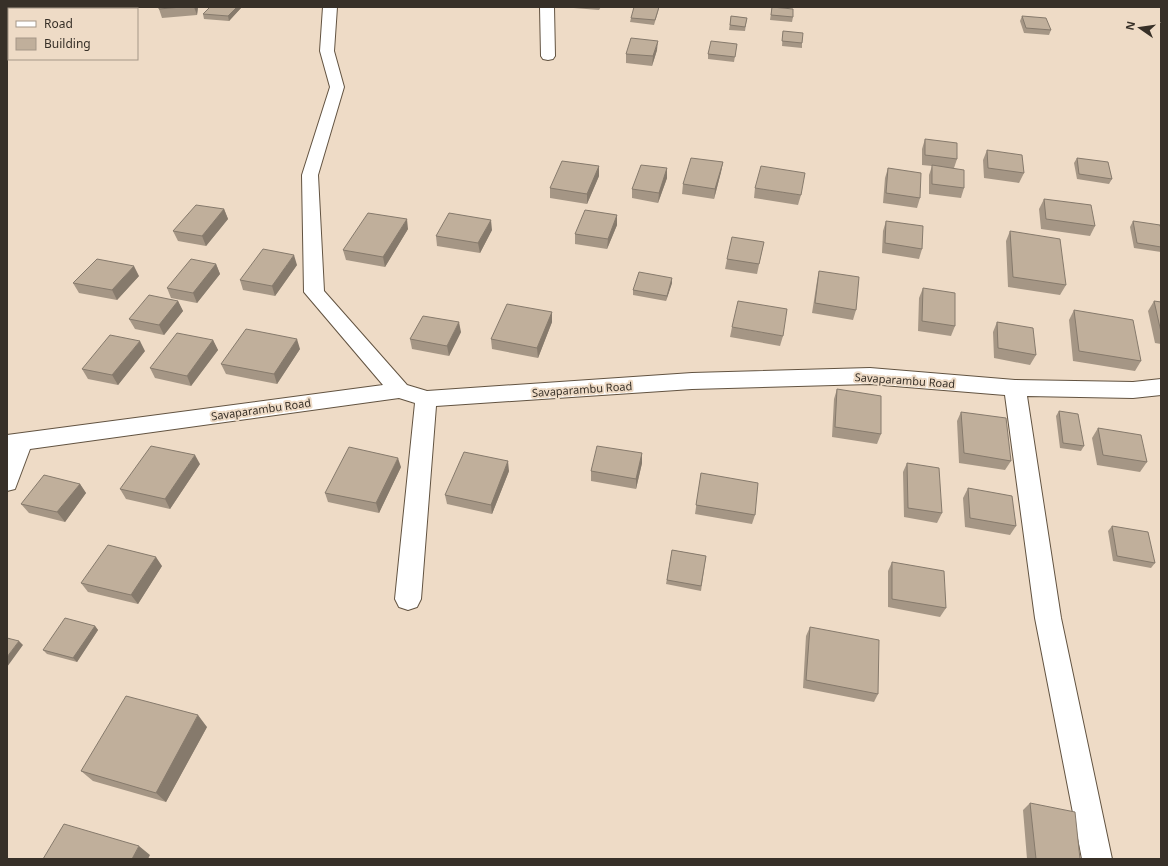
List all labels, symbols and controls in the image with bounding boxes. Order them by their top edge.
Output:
legend [8,8,138,60]
north arrow [1120,8,1160,48]
text: Road [44,15,73,32]
text: N [1121,20,1138,32]
text: Building [44,35,91,52]
street label: Savaparambu Road [854,369,956,391]
street label: Savaparambu Road [531,378,633,400]
street label: Savaparambu Road [210,395,312,423]

